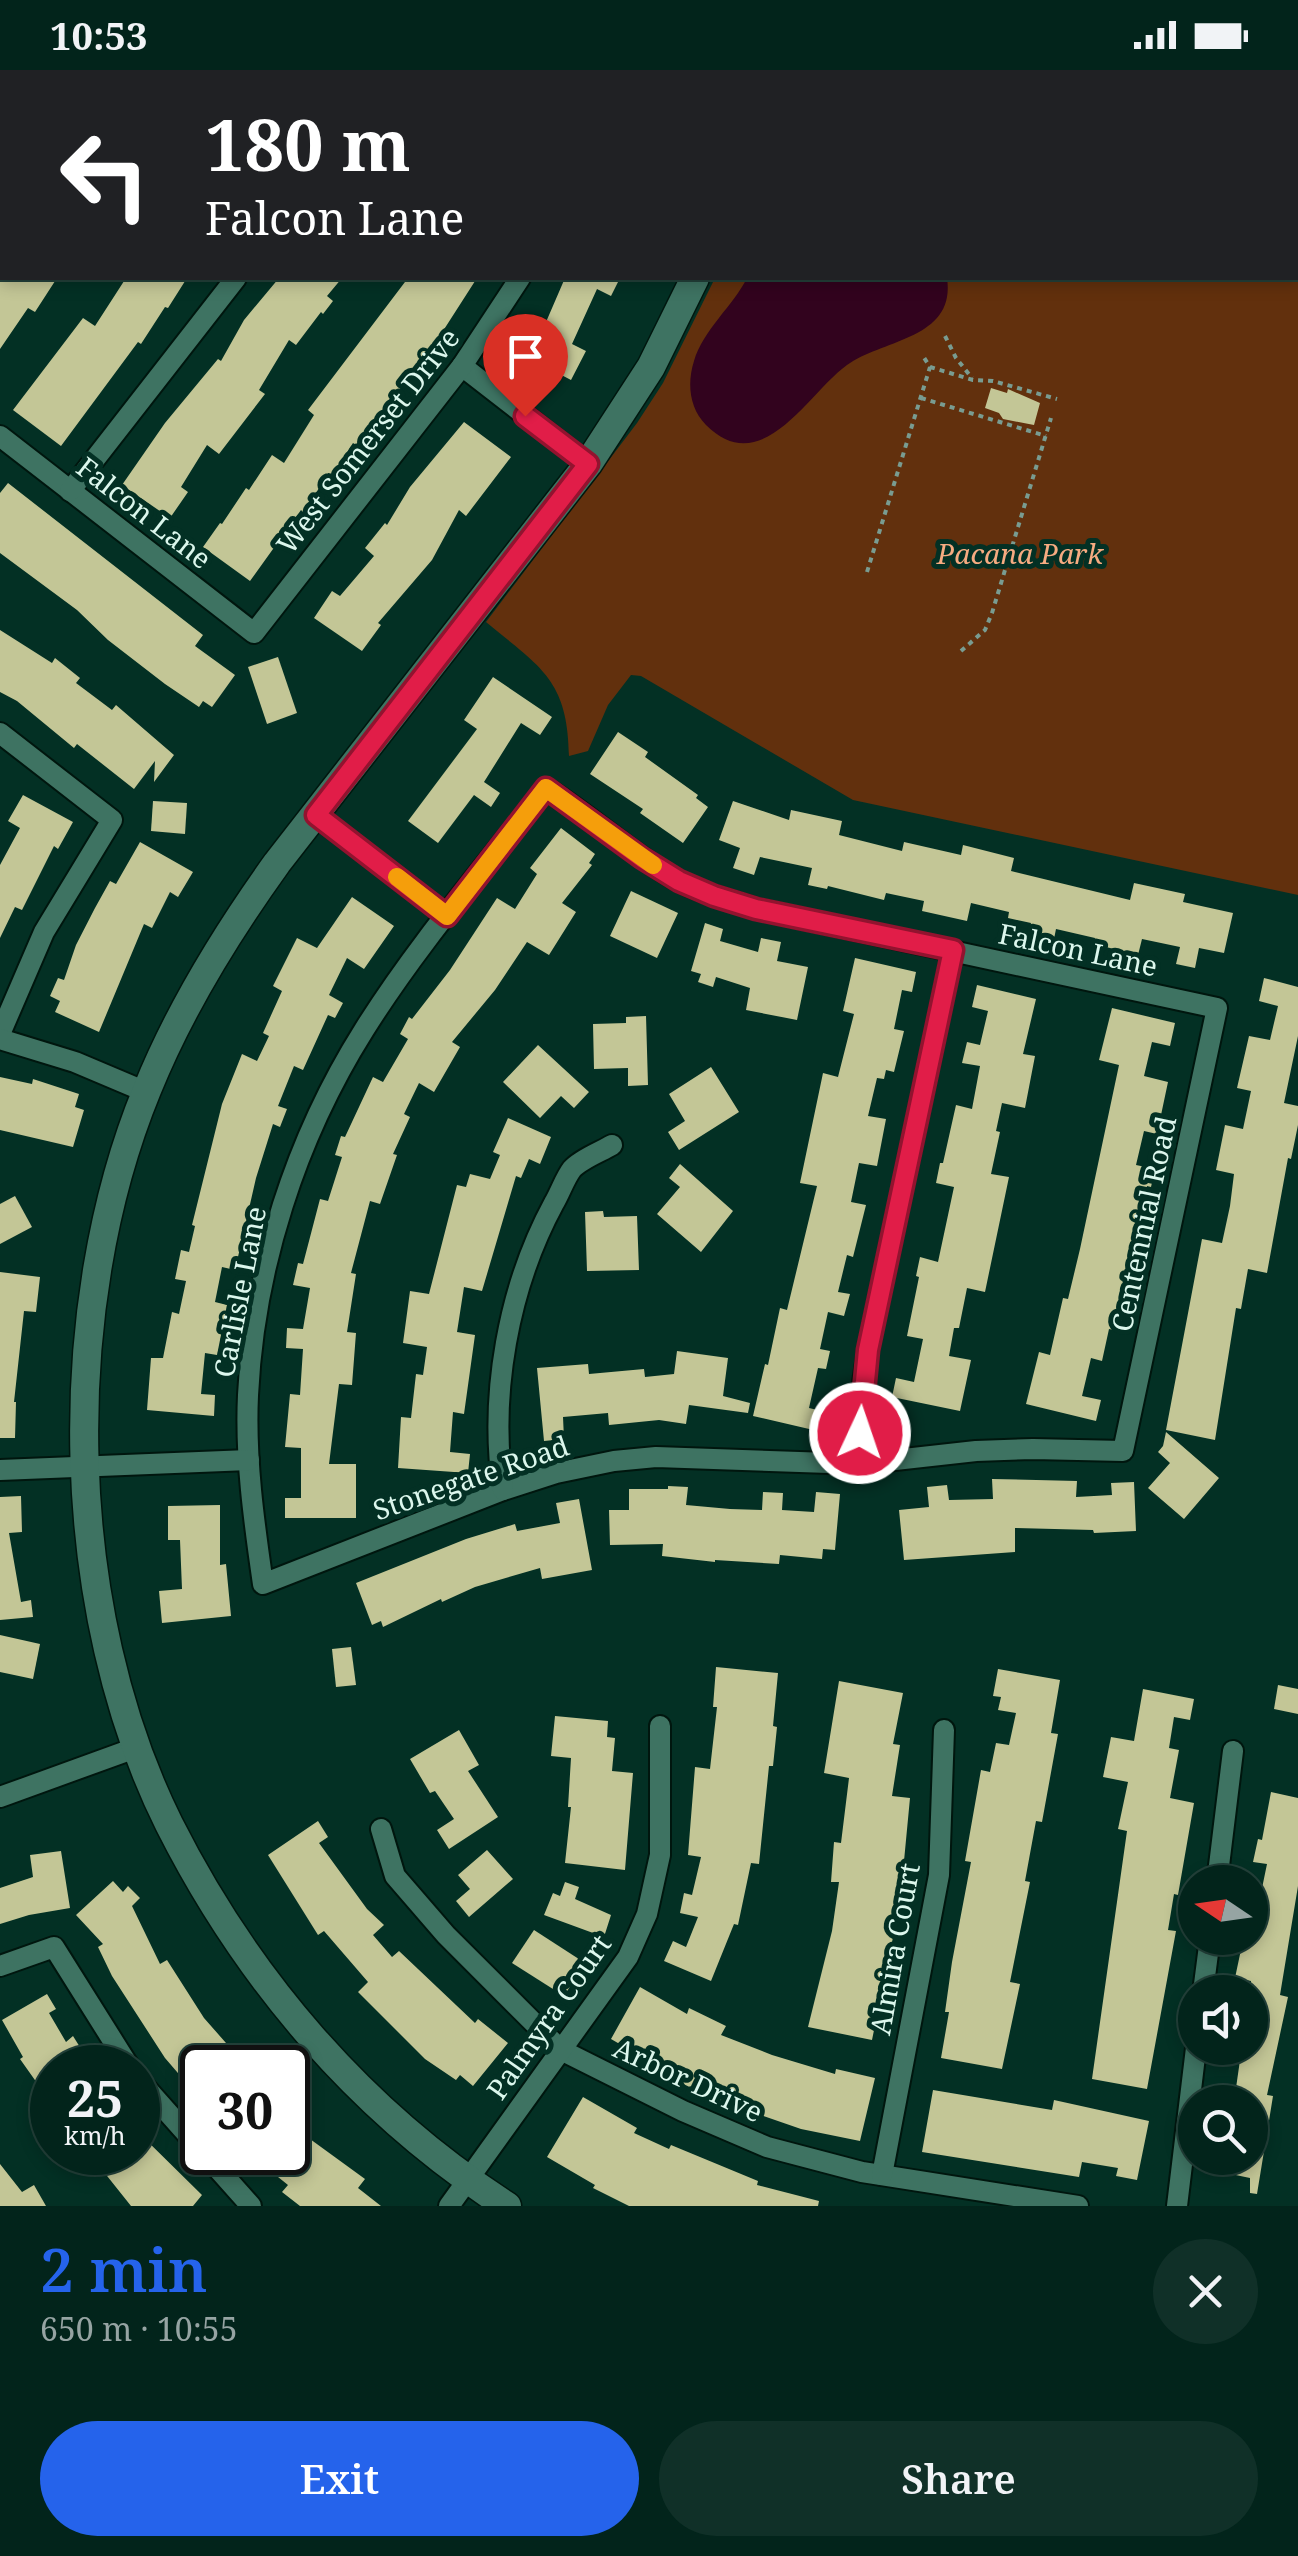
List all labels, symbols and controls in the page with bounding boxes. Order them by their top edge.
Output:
text: 10:53 [50,9,147,61]
text: 180 m [205,96,411,192]
icon: left [40,110,170,240]
text: Falcon Lane [205,187,464,248]
pin [483,314,568,417]
street label: West Somerset Drive [267,320,467,561]
icon: arrive [498,329,553,384]
street label: Falcon Lane [69,448,220,577]
park label: Pacana Park [936,534,1104,572]
street label: Falcon Lane [995,914,1161,984]
street label: Centennial Road [1102,1113,1184,1335]
street label: Carlisle Lane [204,1203,274,1381]
position arrow [808,1381,912,1485]
street label: Stonegate Road [368,1426,574,1528]
street label: Almira Court [860,1860,928,2038]
north arrow [1178,1865,1268,1955]
map controls [1178,1865,1268,2175]
street label: Palmyra Court [477,1926,619,2106]
button: sound [1178,1975,1268,2065]
street label: Arbor Drive [608,2028,769,2130]
speed limit sign: 30 [180,2045,310,2175]
text: 25 [67,2064,123,2132]
button: search [1178,2085,1268,2175]
text: km/h [64,2118,126,2152]
text: 2 min [40,2228,208,2310]
button: close [1153,2239,1258,2344]
text: 650 m · 10:55 [40,2307,238,2350]
button: Exit [40,2421,639,2536]
button: Share [659,2421,1258,2536]

